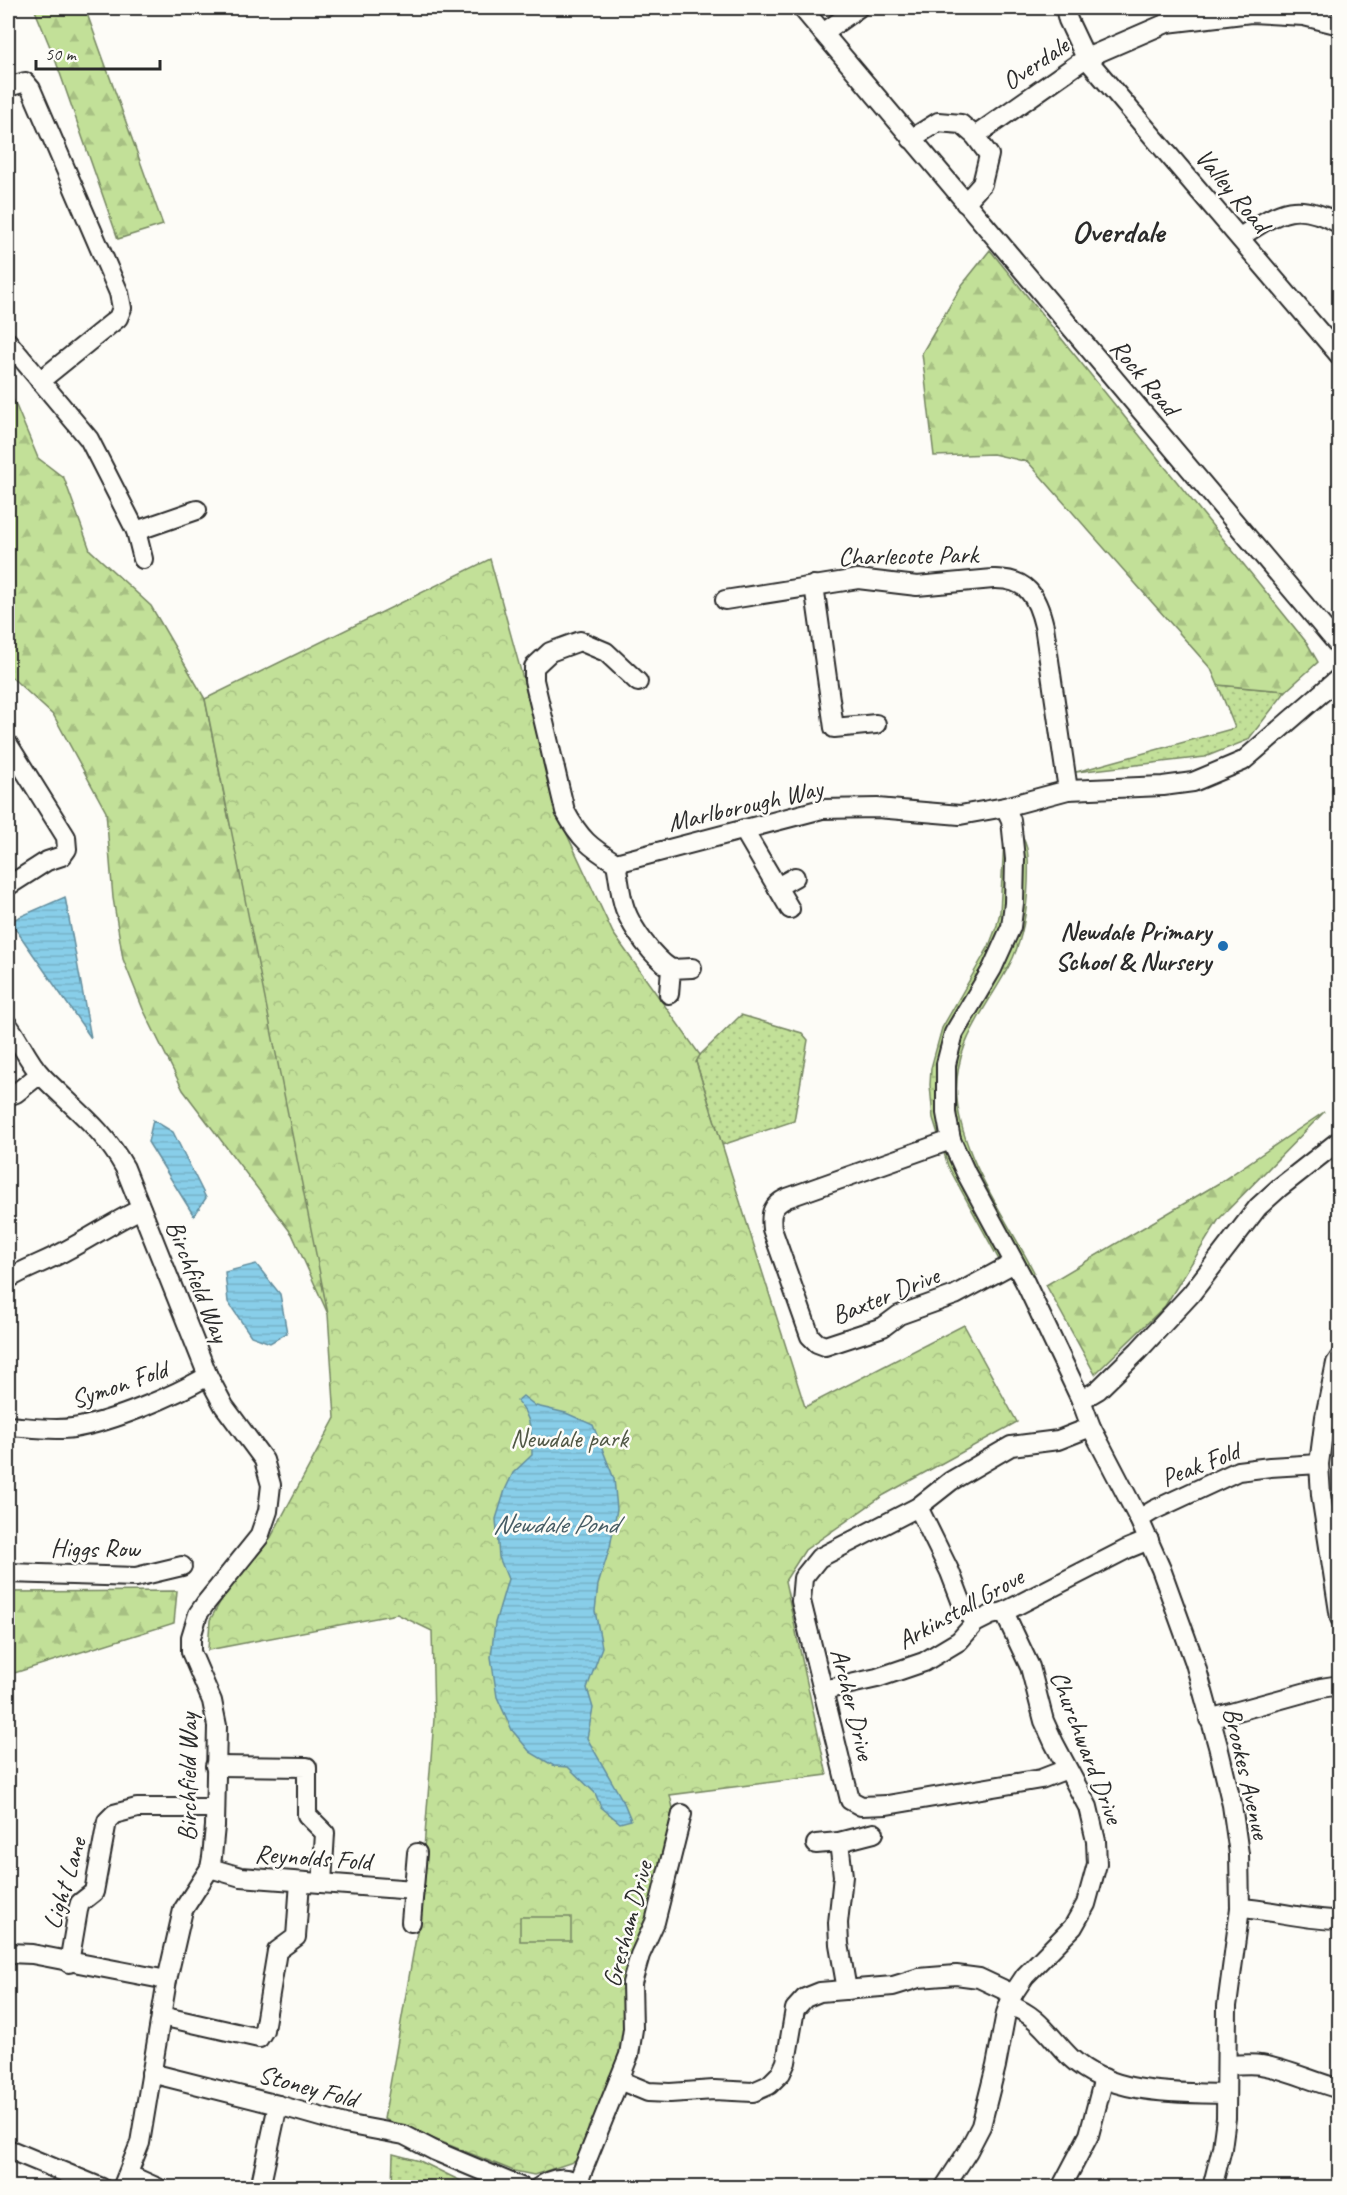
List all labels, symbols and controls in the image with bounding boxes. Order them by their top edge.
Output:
street label: Overdale [996,28,1076,98]
scale bar [36,33,160,71]
text: 50 m [45,43,78,65]
street label: Valley Road [1188,142,1280,242]
district label: Overdale [1072,211,1166,252]
street label: Rock Road [1103,332,1189,426]
street label: Charlecote Park [838,538,981,573]
street label: Marlborough Way [665,771,828,839]
place label: Newdale Primary School & Nursery [1055,915,1214,978]
marker: Newdale Primary School & Nursery [1216,939,1230,953]
street label: Birchfield Way [158,1215,238,1349]
street label: Baxter Drive [827,1258,946,1332]
street label: Symon Fold [67,1351,175,1416]
park label: Newdale park [510,1422,630,1455]
street label: Peak Fold [1156,1433,1248,1494]
water label: Newdale Pond [493,1507,626,1541]
street label: Higgs Row [51,1532,142,1565]
street label: Arkinstall Grove [891,1559,1031,1657]
street label: Archer Drive [823,1645,883,1765]
street label: Churchward Drive [1042,1666,1132,1831]
street label: Brookes Avenue [1215,1704,1278,1844]
street label: Birchfield Way [171,1711,204,1841]
street label: Light Lane [35,1832,94,1933]
street label: Reynolds Fold [254,1837,376,1878]
street label: Gresham Drive [595,1855,661,1991]
street label: Stoney Fold [255,2057,365,2116]

